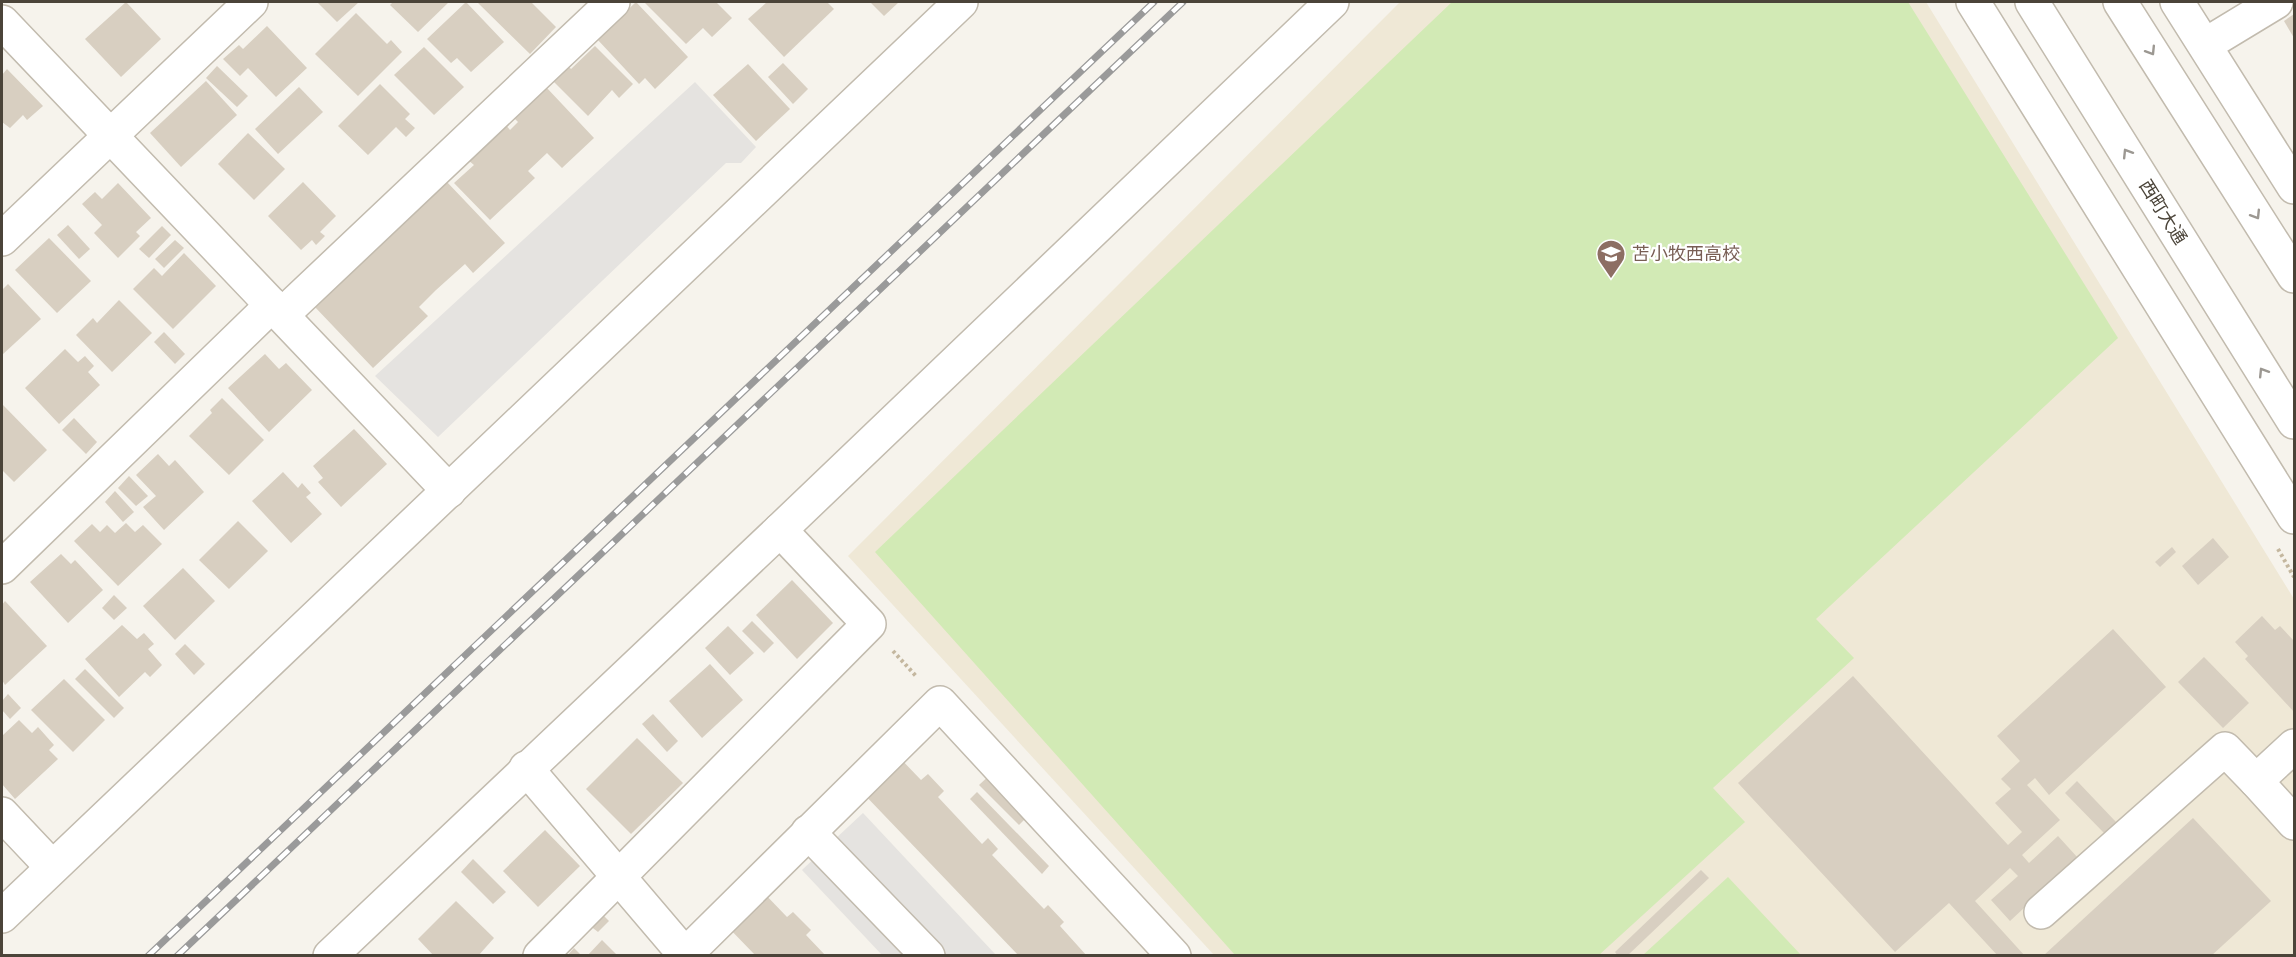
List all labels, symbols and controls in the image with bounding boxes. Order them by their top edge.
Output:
one-way arrow [2144,45,2156,55]
one-way arrow [2122,149,2134,159]
street label: 西町大通 [2135,176,2191,248]
one-way arrow [2249,208,2260,219]
school or university icon: 苫小牧西高校 [1595,238,1627,280]
place label: 苫小牧西高校 [1632,243,1740,264]
one-way arrow [2259,368,2271,378]

